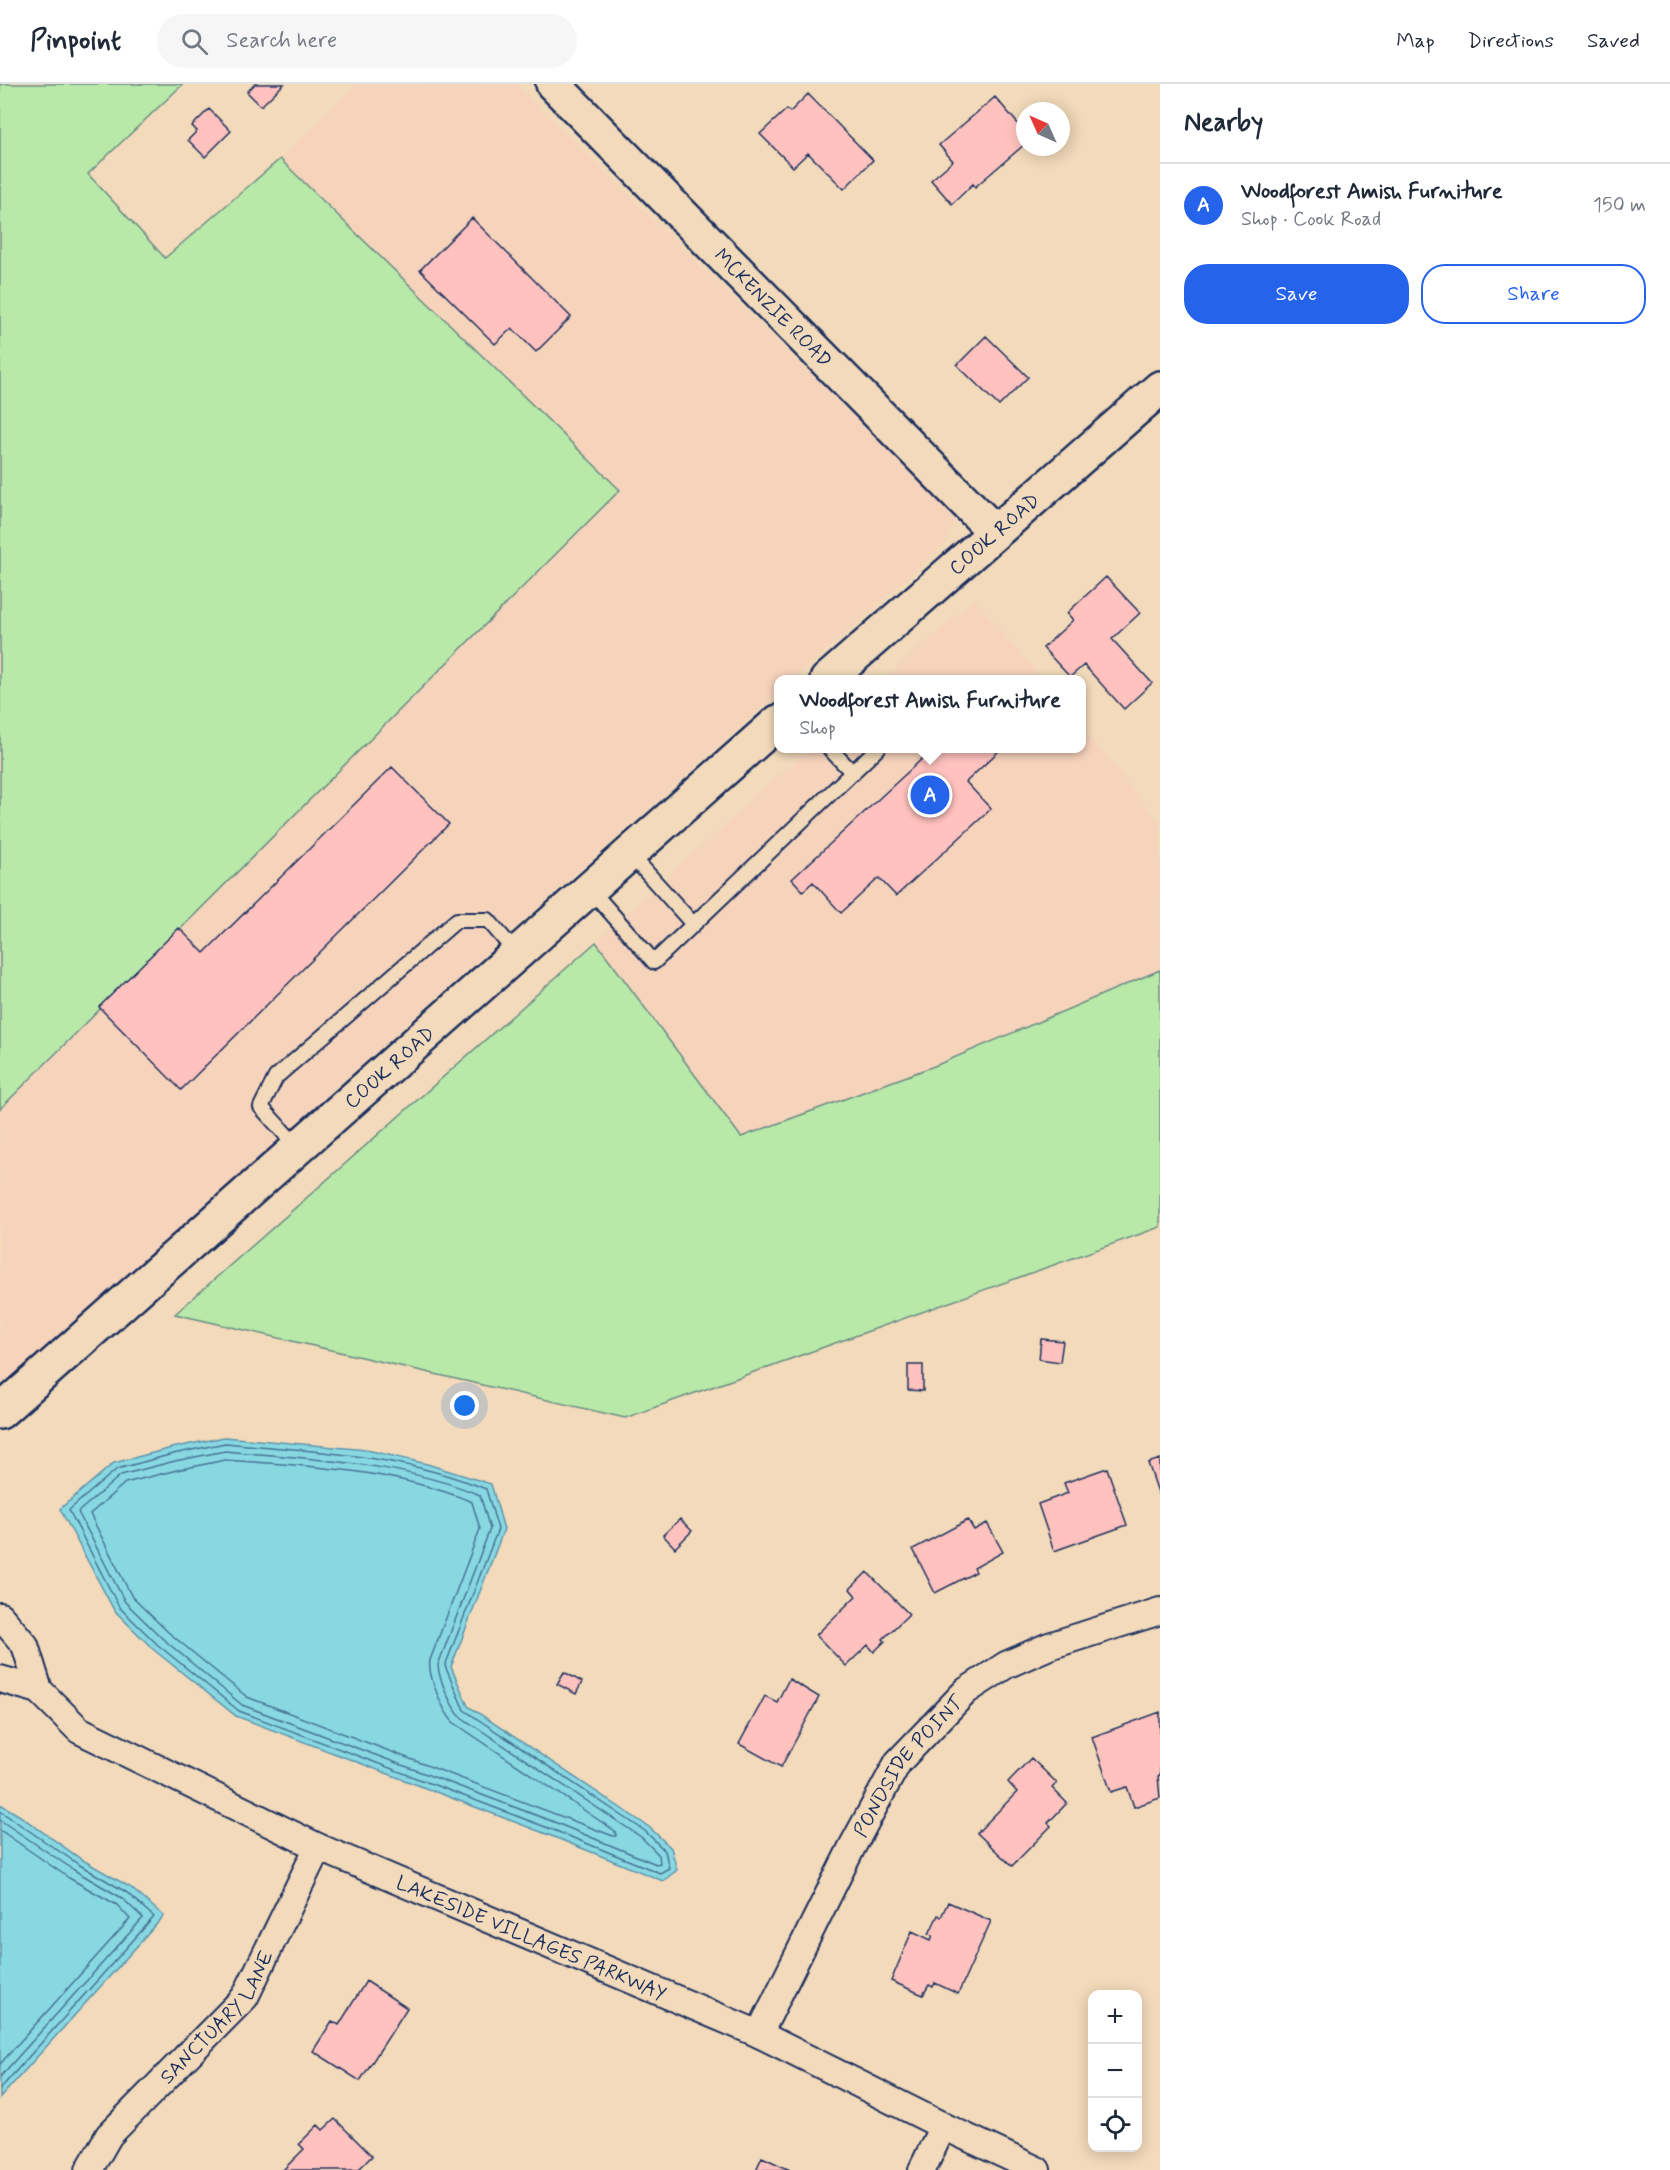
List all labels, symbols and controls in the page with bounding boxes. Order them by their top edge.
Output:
search box [157,14,577,68]
text: Pinpoint [30,23,121,60]
icon: search [178,25,211,58]
text: Search here [226,27,337,55]
text: Map [1396,27,1435,55]
text: Directions [1468,27,1554,55]
text: Saved [1587,27,1640,55]
north arrow [1016,102,1070,156]
text: Nearby [1184,106,1263,140]
text: Woodforest Amish Furniture [1241,178,1503,206]
text: A [1197,192,1210,219]
text: 150 m [1593,192,1646,219]
text: Shop · Cook Road [1241,206,1381,233]
street label: MCKENZIE ROAD [707,243,837,374]
button: Save [1184,264,1409,324]
button: Share [1421,264,1646,324]
street label: COOK ROAD [944,488,1046,582]
popup [774,675,1086,753]
text: Woodforest Amish Furniture [799,687,1061,715]
text: Shop [799,715,836,742]
pin: A [910,772,950,818]
street label: COOK ROAD [339,1021,441,1115]
your location [450,1391,479,1420]
street label: PONDSIDE POINT [848,1689,971,1842]
street label: LAKESIDE VILLAGES PARKWAY [392,1870,670,2008]
street label: SANCTUARY LANE [154,1946,281,2091]
map controls [1088,1990,1142,2152]
button: + [1088,1990,1142,2044]
button: − [1088,2044,1142,2098]
button: locate [1088,2098,1142,2152]

